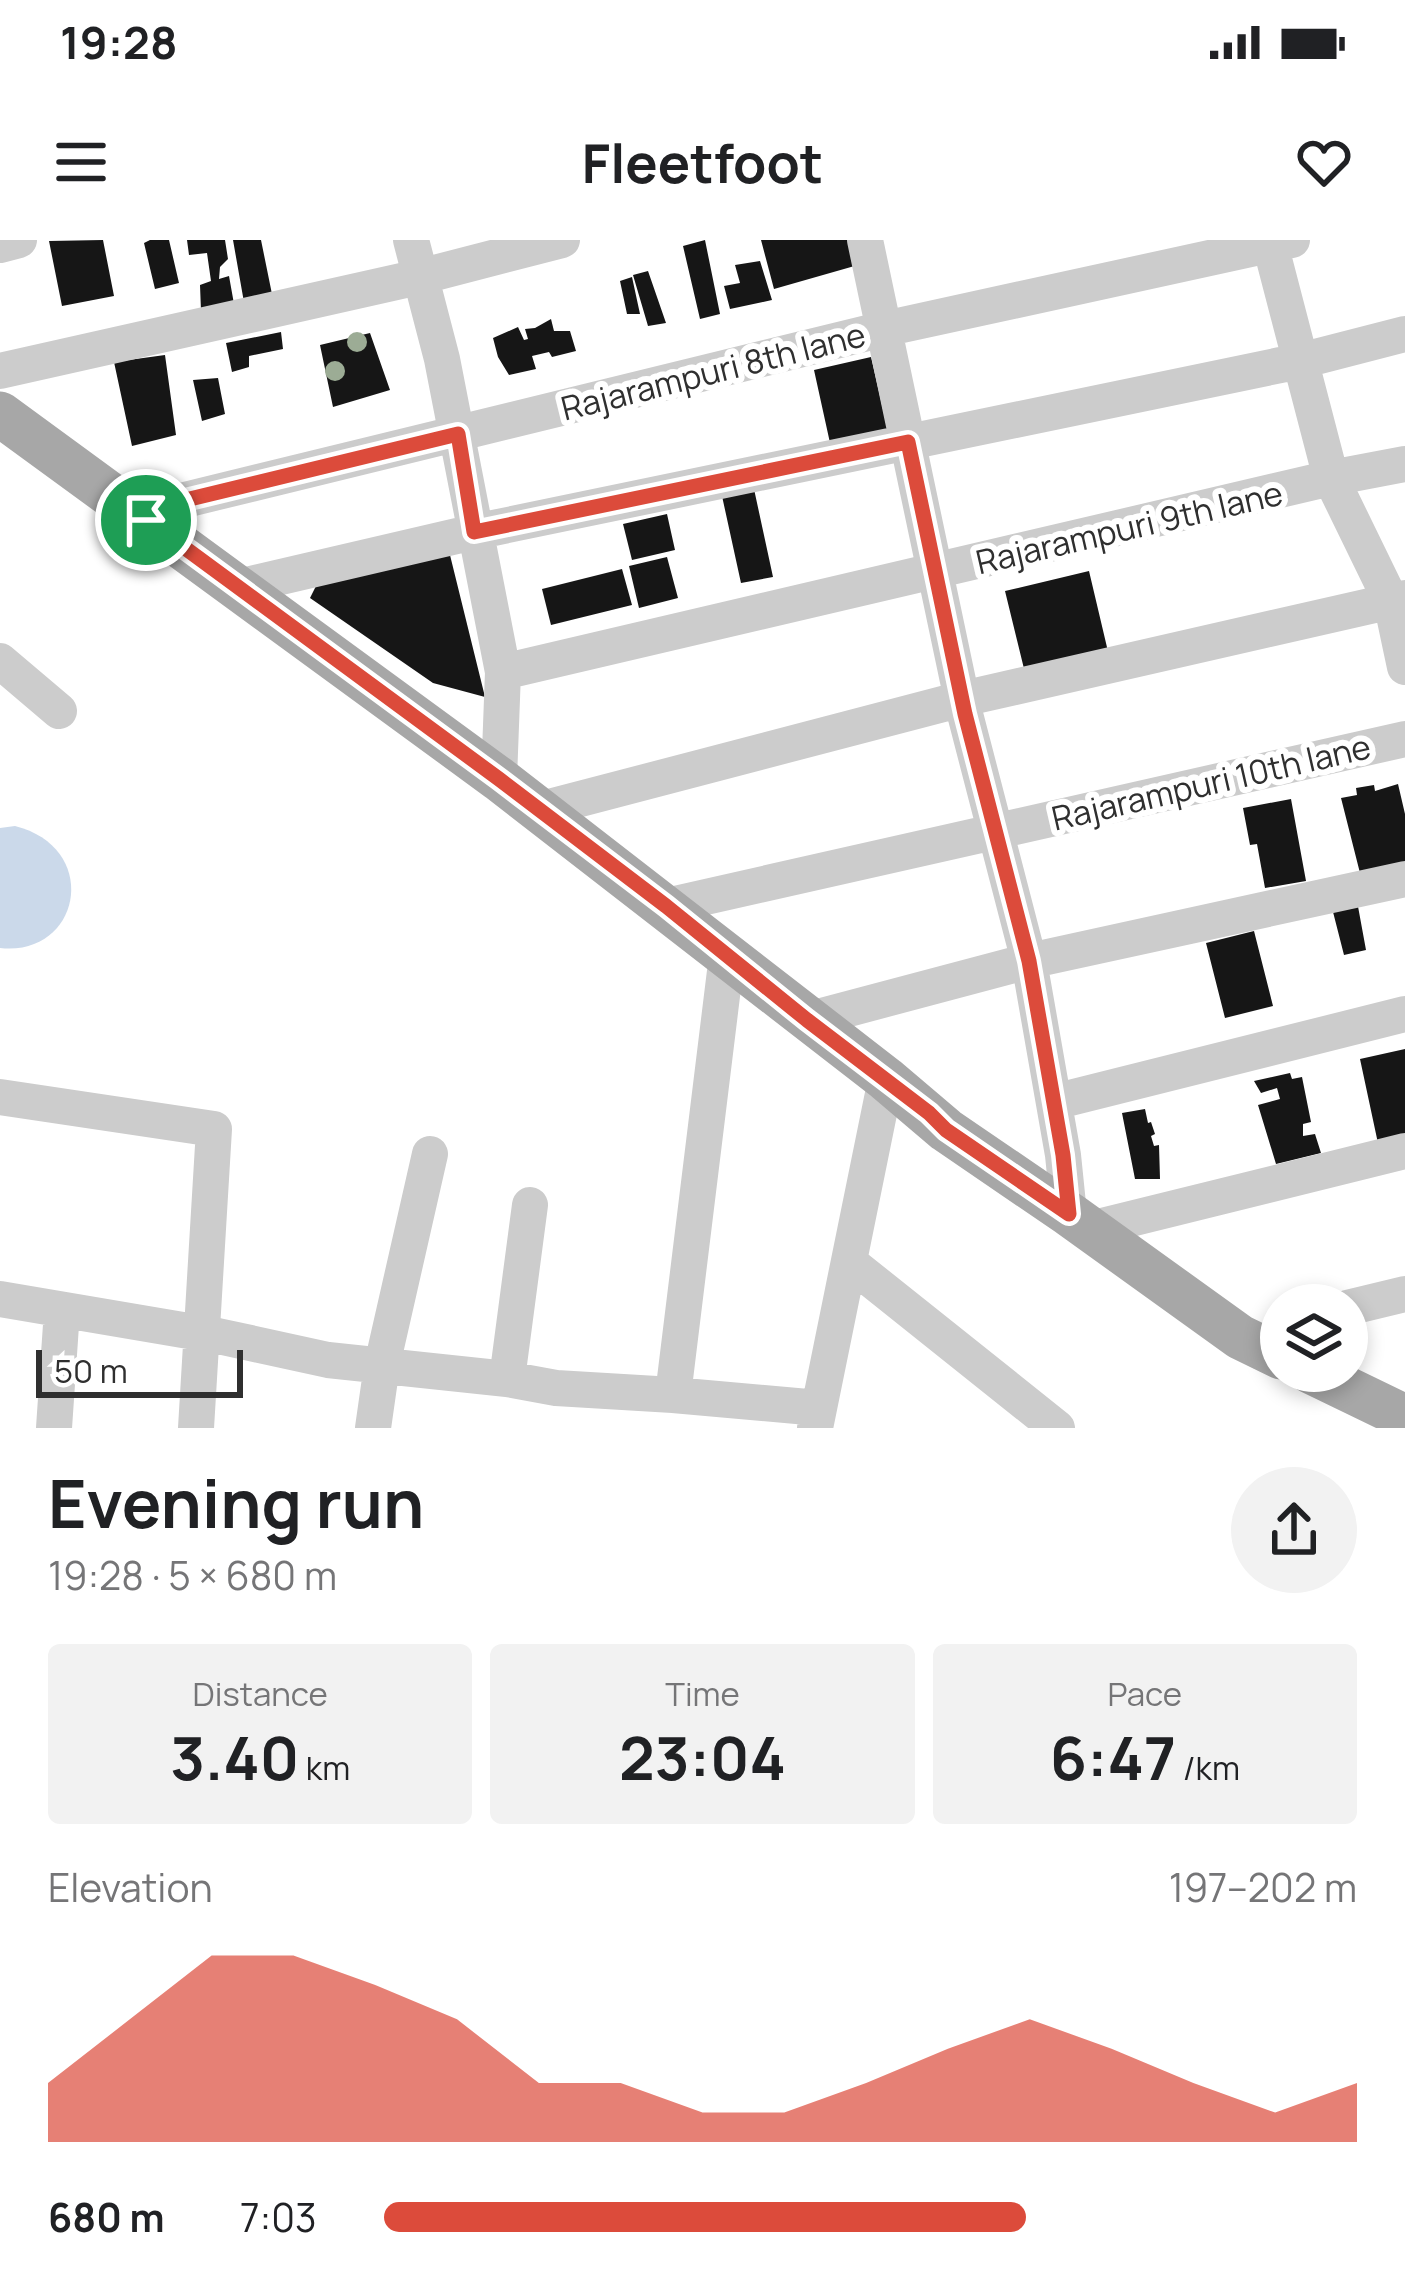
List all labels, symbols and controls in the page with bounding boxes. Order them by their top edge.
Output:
text: 19:28 [60,11,177,73]
text: Fleetfoot [582,125,823,199]
icon: menu [48,129,114,195]
icon: heart [1291,129,1357,195]
street label: Rajarampuri 8th lane [556,311,870,431]
pin [95,469,197,571]
street label: Rajarampuri 9th lane [971,470,1287,584]
icon: arrive [113,487,179,553]
street label: Rajarampuri 10th lane [1047,723,1375,841]
map controls [1260,1284,1368,1392]
button: layers [1260,1284,1368,1392]
scale bar [36,1344,243,1397]
text: 50 m [54,1348,128,1393]
text: Evening run [48,1458,424,1548]
button: share [1231,1467,1357,1593]
text: 19:28 · 5 × 680 m [48,1548,337,1602]
text: Distance [193,1671,328,1716]
text: Time [665,1671,740,1716]
text: Pace [1108,1671,1182,1716]
text: 3.40 [170,1716,299,1798]
text: 23:04 [619,1716,786,1798]
text: 6:47 [1050,1716,1176,1798]
text: km [299,1745,350,1790]
text: /km [1176,1745,1240,1790]
text: Elevation [48,1860,213,1914]
text: 197–202 m [1169,1860,1357,1914]
text: 680 m [48,2190,165,2244]
text: 7:03 [240,2190,317,2244]

